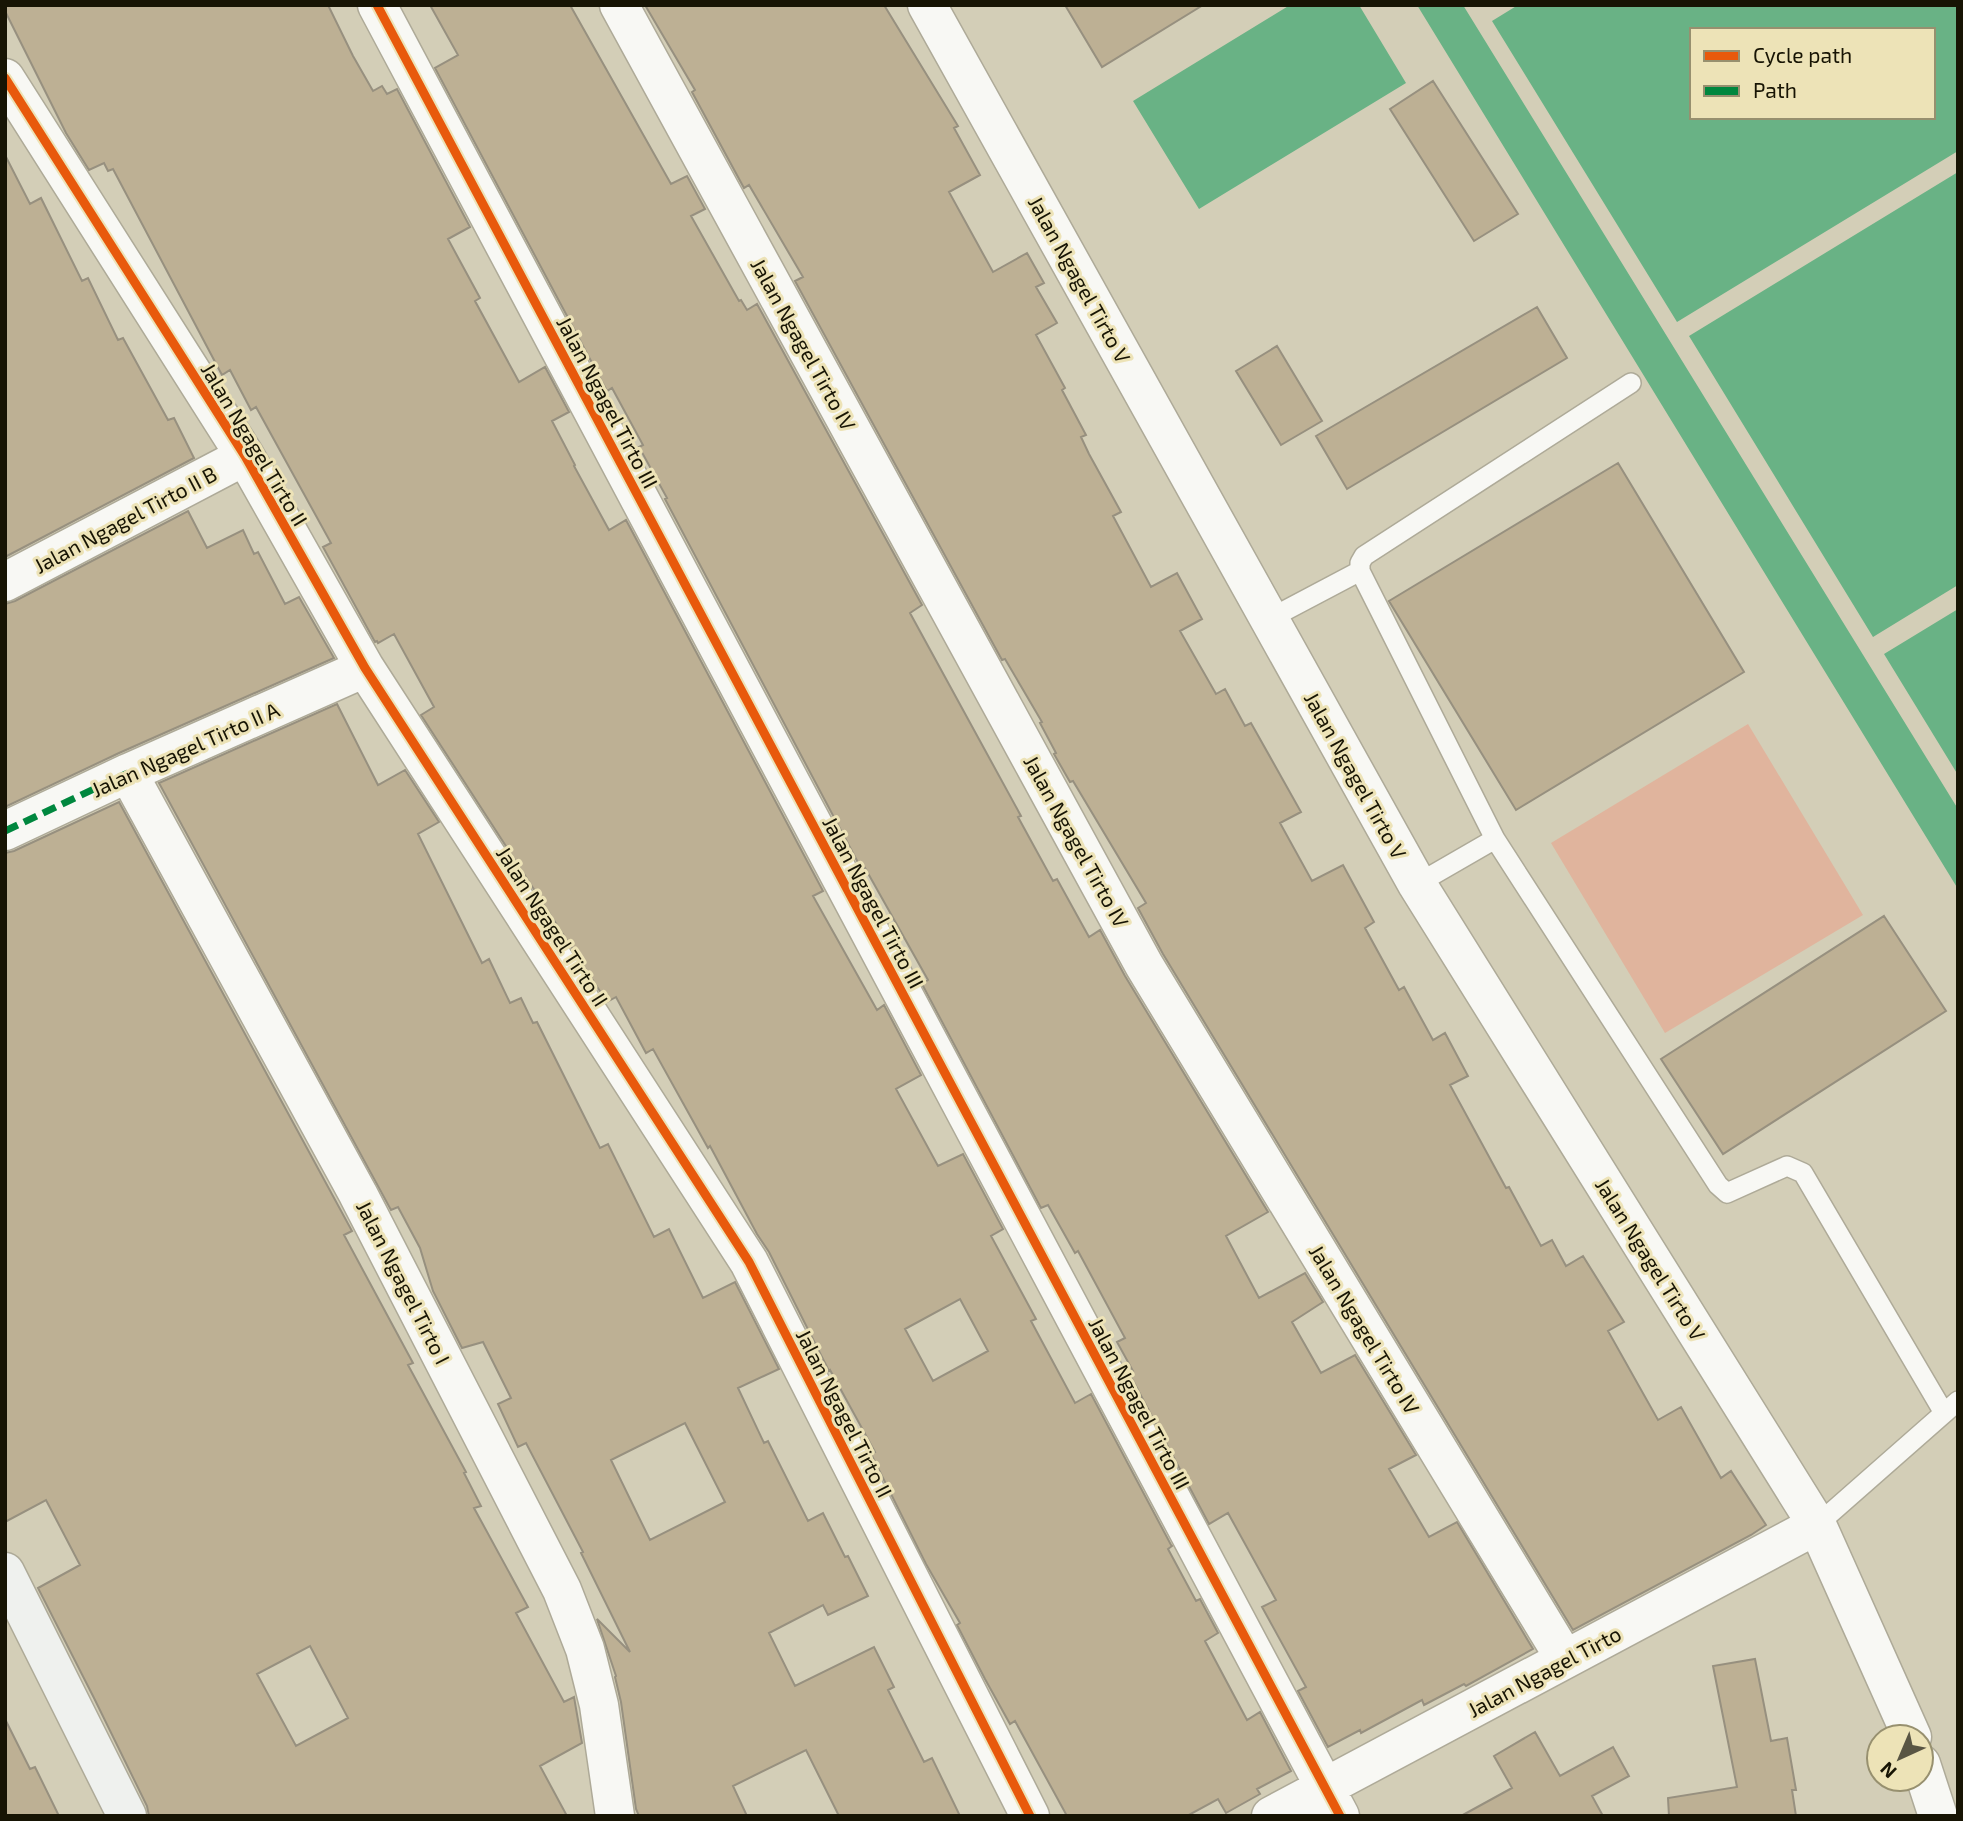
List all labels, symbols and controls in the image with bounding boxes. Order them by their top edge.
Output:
legend [1690,28,1935,119]
text: Cycle path [1753,42,1852,67]
text: Path [1753,77,1797,102]
street label: Jalan Ngagel Tirto V [1024,191,1136,367]
street label: Jalan Ngagel Tirto IV [746,254,862,435]
street label: Jalan Ngagel Tirto III [552,312,664,492]
street label: Jalan Ngagel Tirto II [197,358,313,530]
street label: Jalan Ngagel Tirto II B [29,460,221,578]
street label: Jalan Ngagel Tirto V [1300,687,1412,863]
street label: Jalan Ngagel Tirto II A [87,696,283,802]
street label: Jalan Ngagel Tirto IV [1019,751,1135,932]
street label: Jalan Ngagel Tirto III [818,812,930,992]
street label: Jalan Ngagel Tirto II [492,841,614,1011]
street label: Jalan Ngagel Tirto V [1591,1173,1711,1345]
street label: Jalan Ngagel Tirto I [352,1196,456,1368]
street label: Jalan Ngagel Tirto IV [1305,1240,1425,1418]
street label: Jalan Ngagel Tirto III [1084,1313,1196,1493]
street label: Jalan Ngagel Tirto II [792,1325,898,1501]
street label: Jalan Ngagel Tirto [1463,1620,1625,1722]
north arrow [1865,1723,1935,1793]
text: N [1875,1758,1901,1784]

